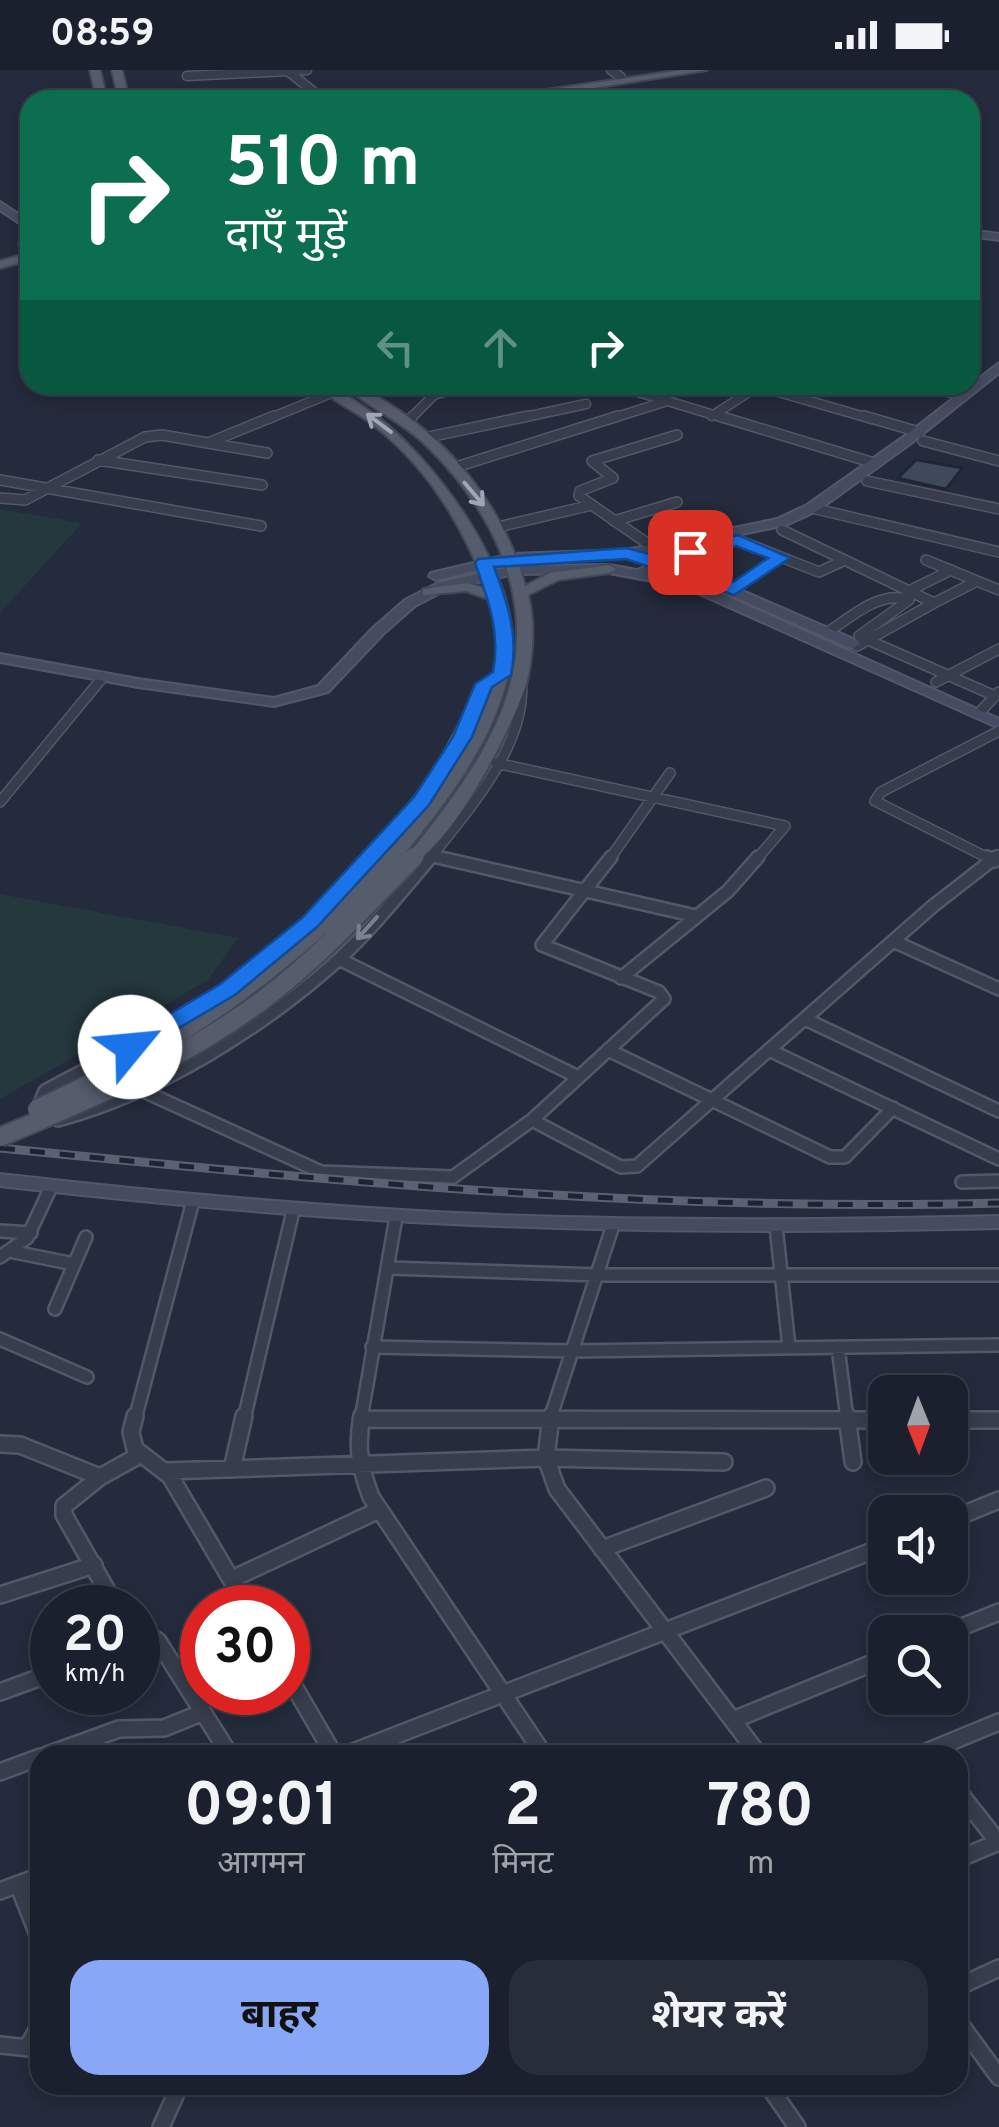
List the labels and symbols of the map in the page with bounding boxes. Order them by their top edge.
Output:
one-way arrow [366,413,393,434]
one-way arrow [462,481,484,507]
pin [648,510,733,595]
one-way arrow [356,915,379,940]
position arrow [78,995,182,1099]
north arrow [868,1375,968,1475]
speed limit sign: 30 [180,1585,310,1715]

